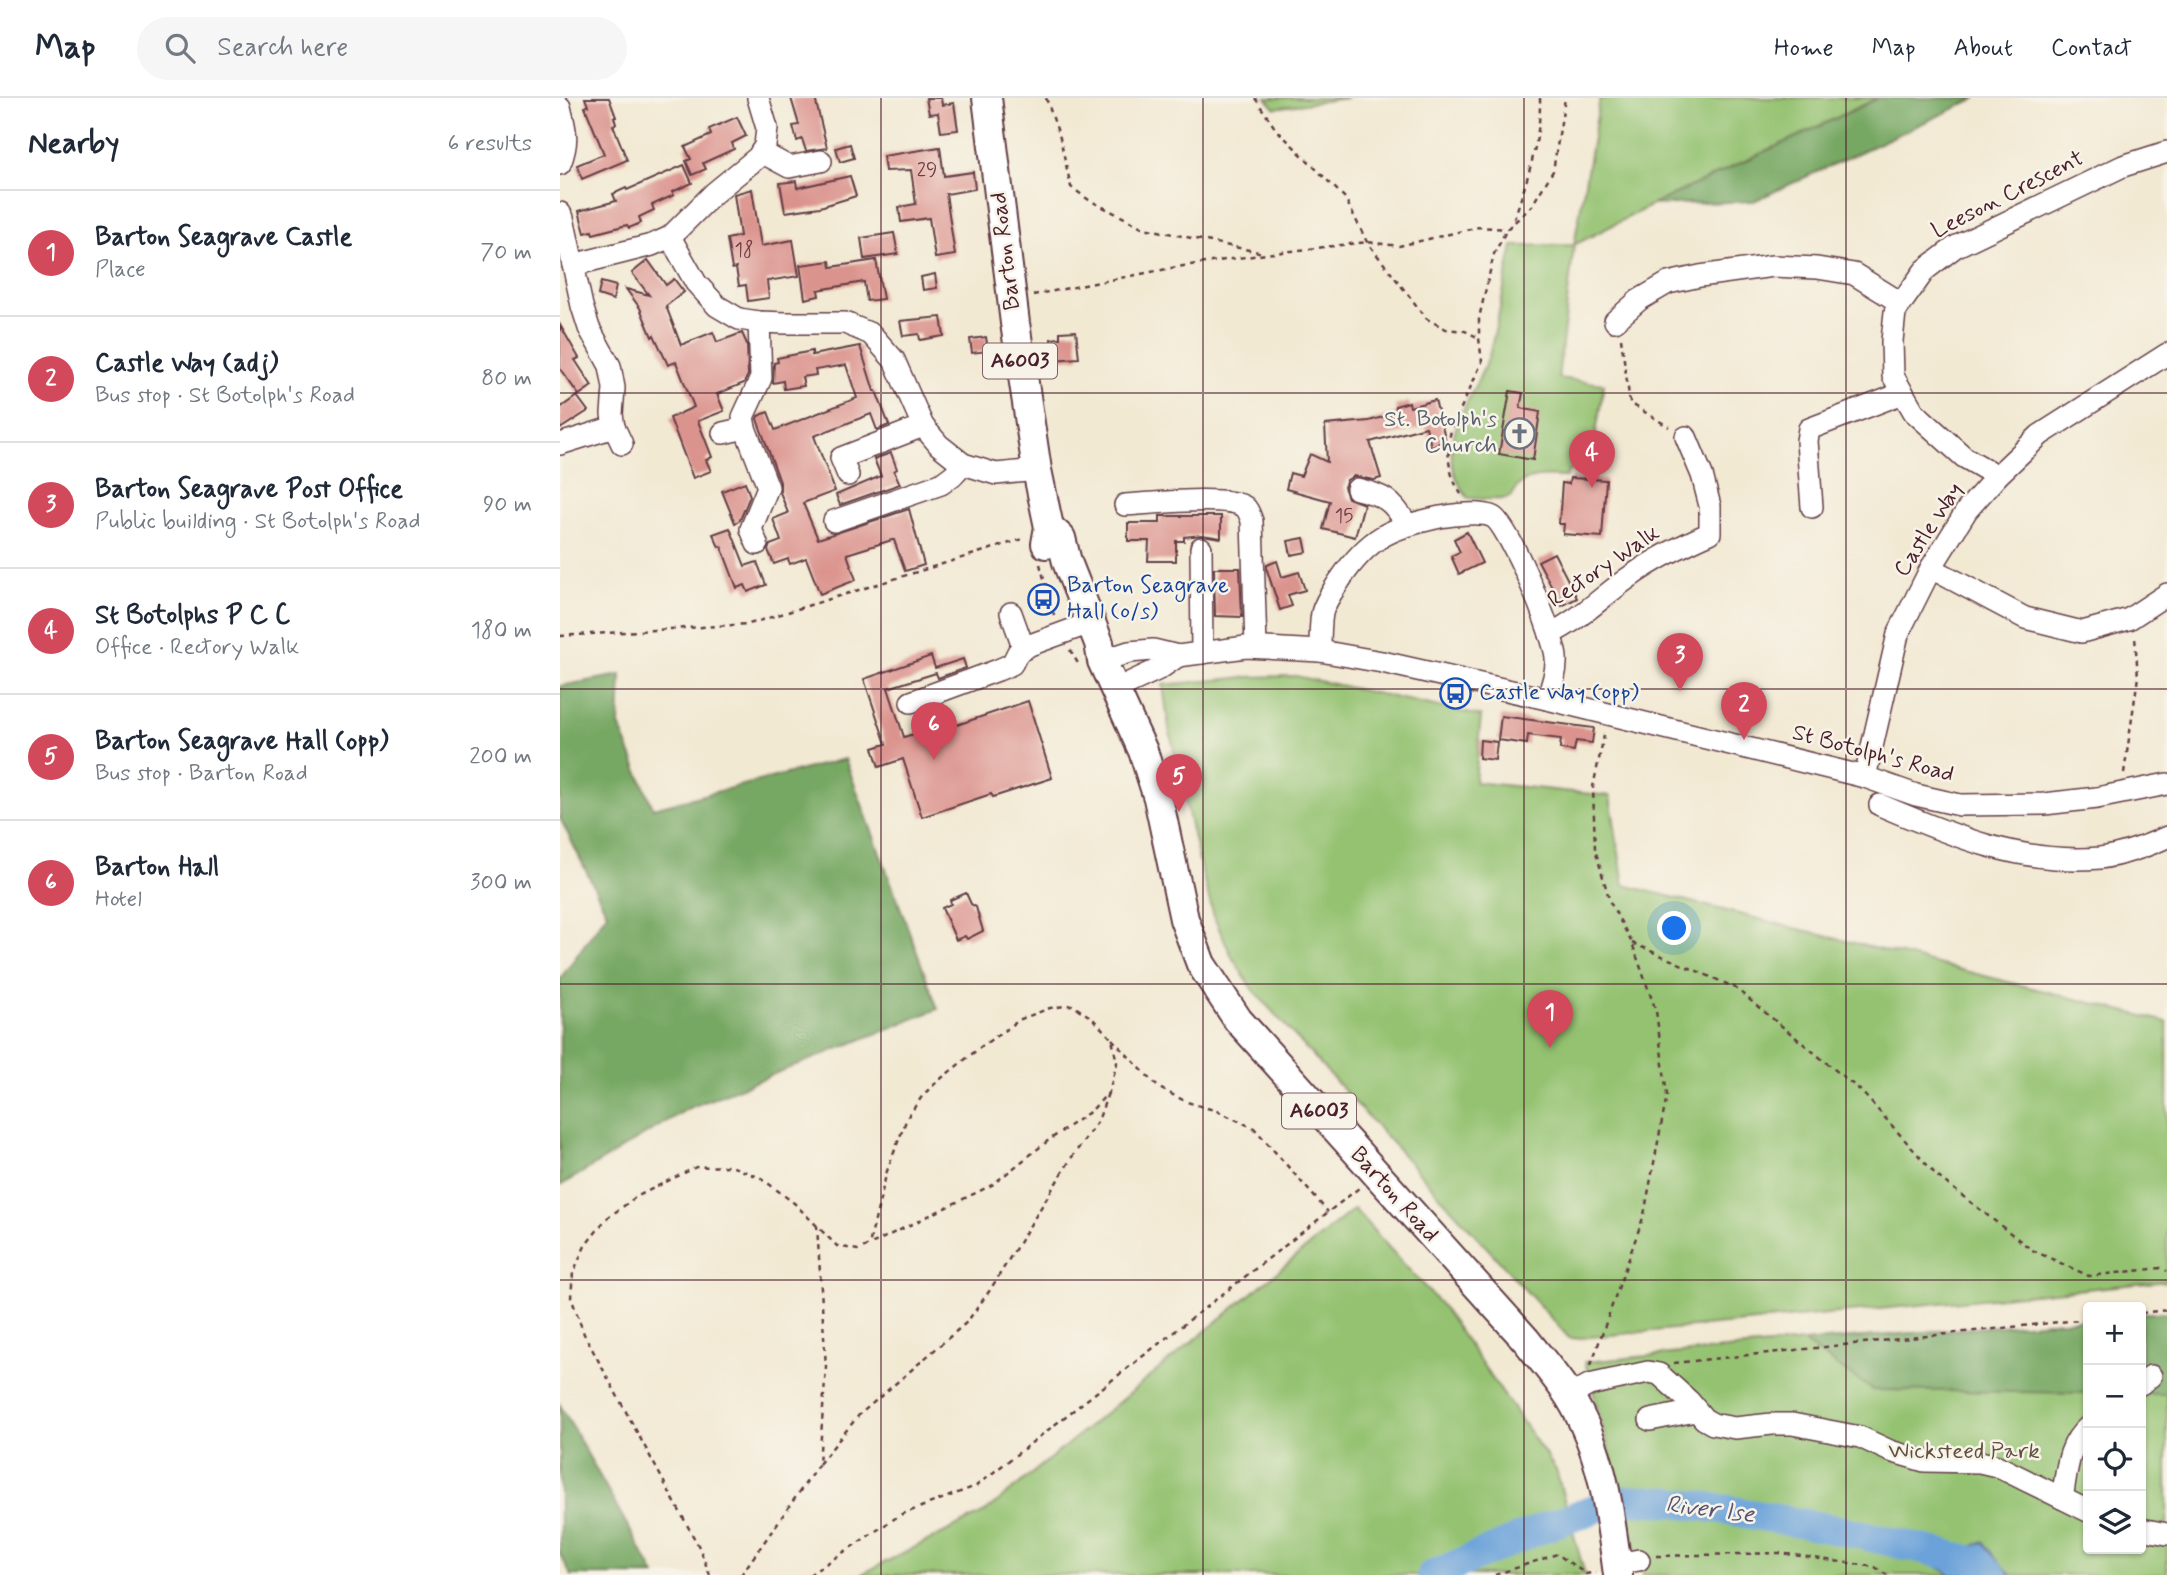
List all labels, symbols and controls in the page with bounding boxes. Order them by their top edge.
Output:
search box [137,17,627,80]
text: Map [35,26,95,70]
icon: search [161,29,199,67]
text: Search here [217,31,348,65]
text: Home [1774,33,1834,64]
text: Map [1872,33,1916,64]
text: About [1954,33,2013,64]
text: Contact [2051,33,2132,64]
text: Nearby [28,124,119,163]
text: 6 results [448,129,532,159]
street label: Leeson Crescent [1927,144,2090,246]
house number: 29 [917,158,937,183]
street label: Barton Road [984,190,1028,312]
text: Barton Seagrave Castle [95,221,352,255]
text: 1 [46,238,56,268]
text: 70 m [480,238,532,268]
house number: 18 [735,238,753,263]
text: Place [95,255,146,285]
road number: A6003 [983,344,1057,378]
text: Castle Way (adj) [95,347,278,381]
text: 2 [45,364,57,394]
text: 80 m [481,364,532,394]
text: Bus stop · St Botolph's Road [95,381,355,411]
place label: St. Botolph's Church [1384,405,1497,461]
church icon: St. Botolph's Church [1503,416,1537,450]
pin: 4 [1569,430,1615,488]
text: Barton Seagrave Post Office [95,473,403,507]
street label: Castle Way [1887,477,1971,583]
text: 3 [46,490,56,520]
text: 90 m [483,490,532,520]
house number: 15 [1335,504,1353,529]
text: Public building · St Botolph's Road [95,507,421,537]
street label: Rectory Walk [1542,518,1666,616]
place label: Barton Seagrave Hall (o/s) [1067,571,1229,627]
bus stop icon: Barton Seagrave Hall (o/s) [1027,582,1061,616]
text: St Botolphs P C C [95,599,290,633]
text: 4 [44,616,58,646]
text: 180 m [471,616,532,646]
text: Office · Rectory Walk [95,633,299,663]
pin: 3 [1657,633,1703,691]
bus stop icon: Castle Way (opp) [1439,676,1473,710]
place label: Castle Way (opp) [1479,678,1639,708]
pin: 2 [1721,682,1767,740]
pin: 6 [911,702,957,760]
street label: St Botolph's Road [1789,718,1957,790]
text: Barton Seagrave Hall (opp) [95,725,388,759]
text: 5 [44,742,58,772]
text: 200 m [469,742,532,772]
pin: 5 [1156,754,1202,812]
text: Bus stop · Barton Road [95,759,308,789]
text: Barton Hall [95,851,219,885]
text: 6 [45,868,57,898]
text: 300 m [470,868,532,898]
text: Hotel [95,885,142,915]
your location [1657,911,1691,945]
pin: 1 [1527,990,1573,1048]
road number: A6003 [1282,1094,1356,1128]
street label: Barton Road [1343,1141,1445,1249]
map controls [2083,1302,2146,1554]
button: + [2083,1302,2146,1365]
button: − [2083,1365,2146,1428]
button: locate [2083,1428,2146,1491]
park label: Wicksteed Park [1888,1437,2040,1467]
water label: River Ise [1664,1489,1757,1531]
button: layers [2083,1491,2146,1554]

